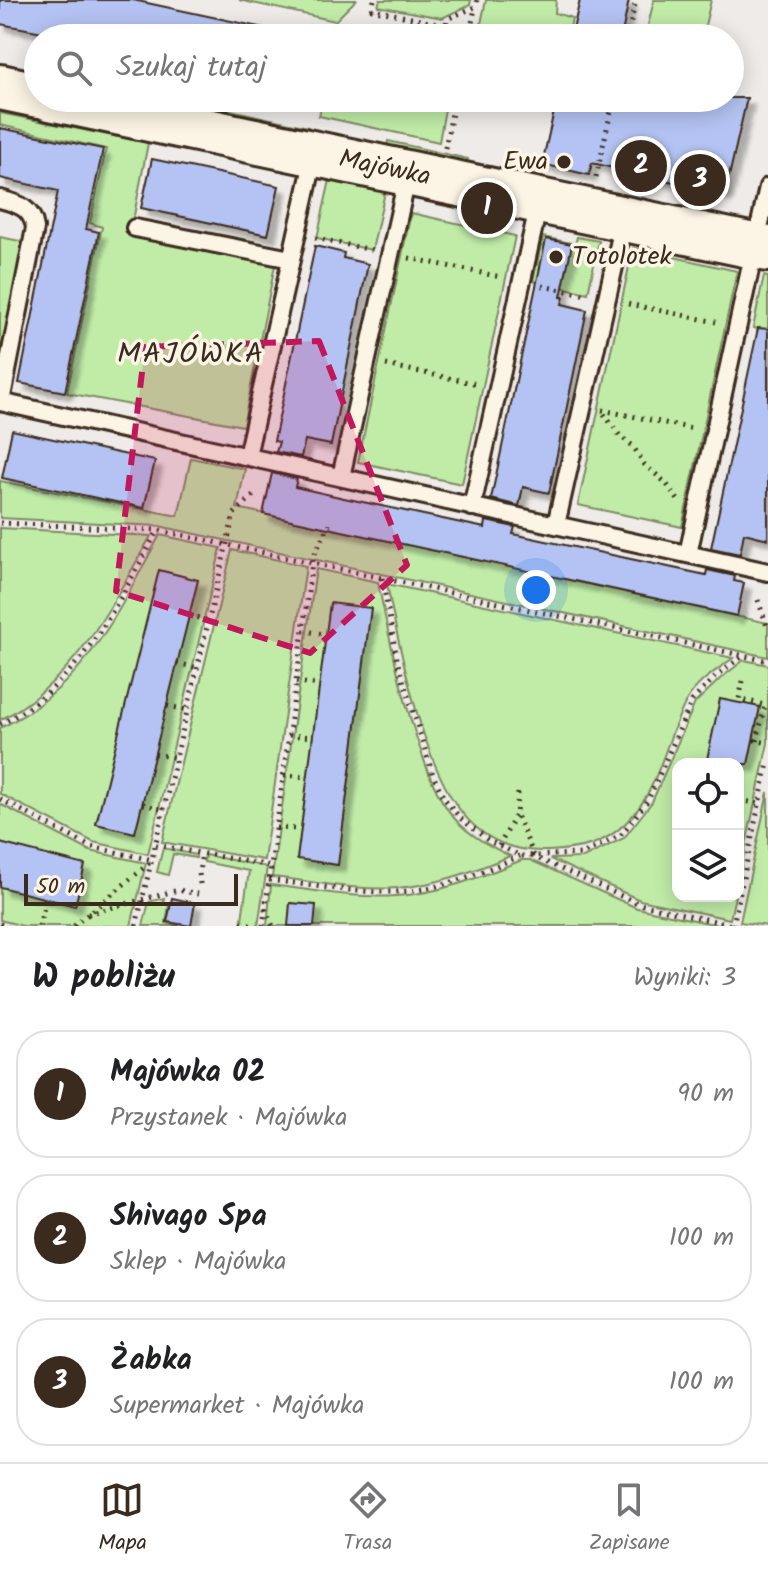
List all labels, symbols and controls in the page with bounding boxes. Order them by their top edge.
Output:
search box [24,24,744,112]
text: Szukaj tutaj [116,44,267,92]
icon: search [52,46,96,90]
pin: 2 [615,136,667,196]
street label: Majówka [335,138,435,199]
place label: Ewa [503,141,548,183]
pin: 3 [674,150,726,210]
marker: Ewa [555,153,573,171]
pin: 1 [461,178,513,238]
place label: Totolotek [572,236,672,278]
marker: Totolotek [547,248,565,266]
district label: MAJÓWKA [117,331,265,379]
your location [516,570,556,610]
map controls [672,758,744,902]
button: locate [672,758,744,830]
button: layers [672,830,744,902]
scale bar [24,870,238,906]
text: 50 m [36,870,85,905]
text: W pobliżu [32,951,175,1005]
text: Wyniki: 3 [633,957,736,999]
text: Majówka 02 [110,1049,265,1097]
text: 1 [56,1073,64,1115]
text: 90 m [677,1073,734,1115]
text: Przystanek · Majówka [110,1097,347,1139]
text: Shivago Spa [110,1193,267,1241]
text: 2 [52,1217,68,1259]
text: 100 m [669,1217,734,1259]
text: Sklep · Majówka [110,1241,286,1283]
text: Żabka [110,1337,192,1385]
text: 3 [53,1361,67,1403]
text: 100 m [669,1361,734,1403]
text: Supermarket · Majówka [110,1385,364,1427]
tab: Mapa [98,1478,147,1561]
tab: Trasa [343,1478,392,1561]
tab: Zapisane [589,1478,670,1561]

